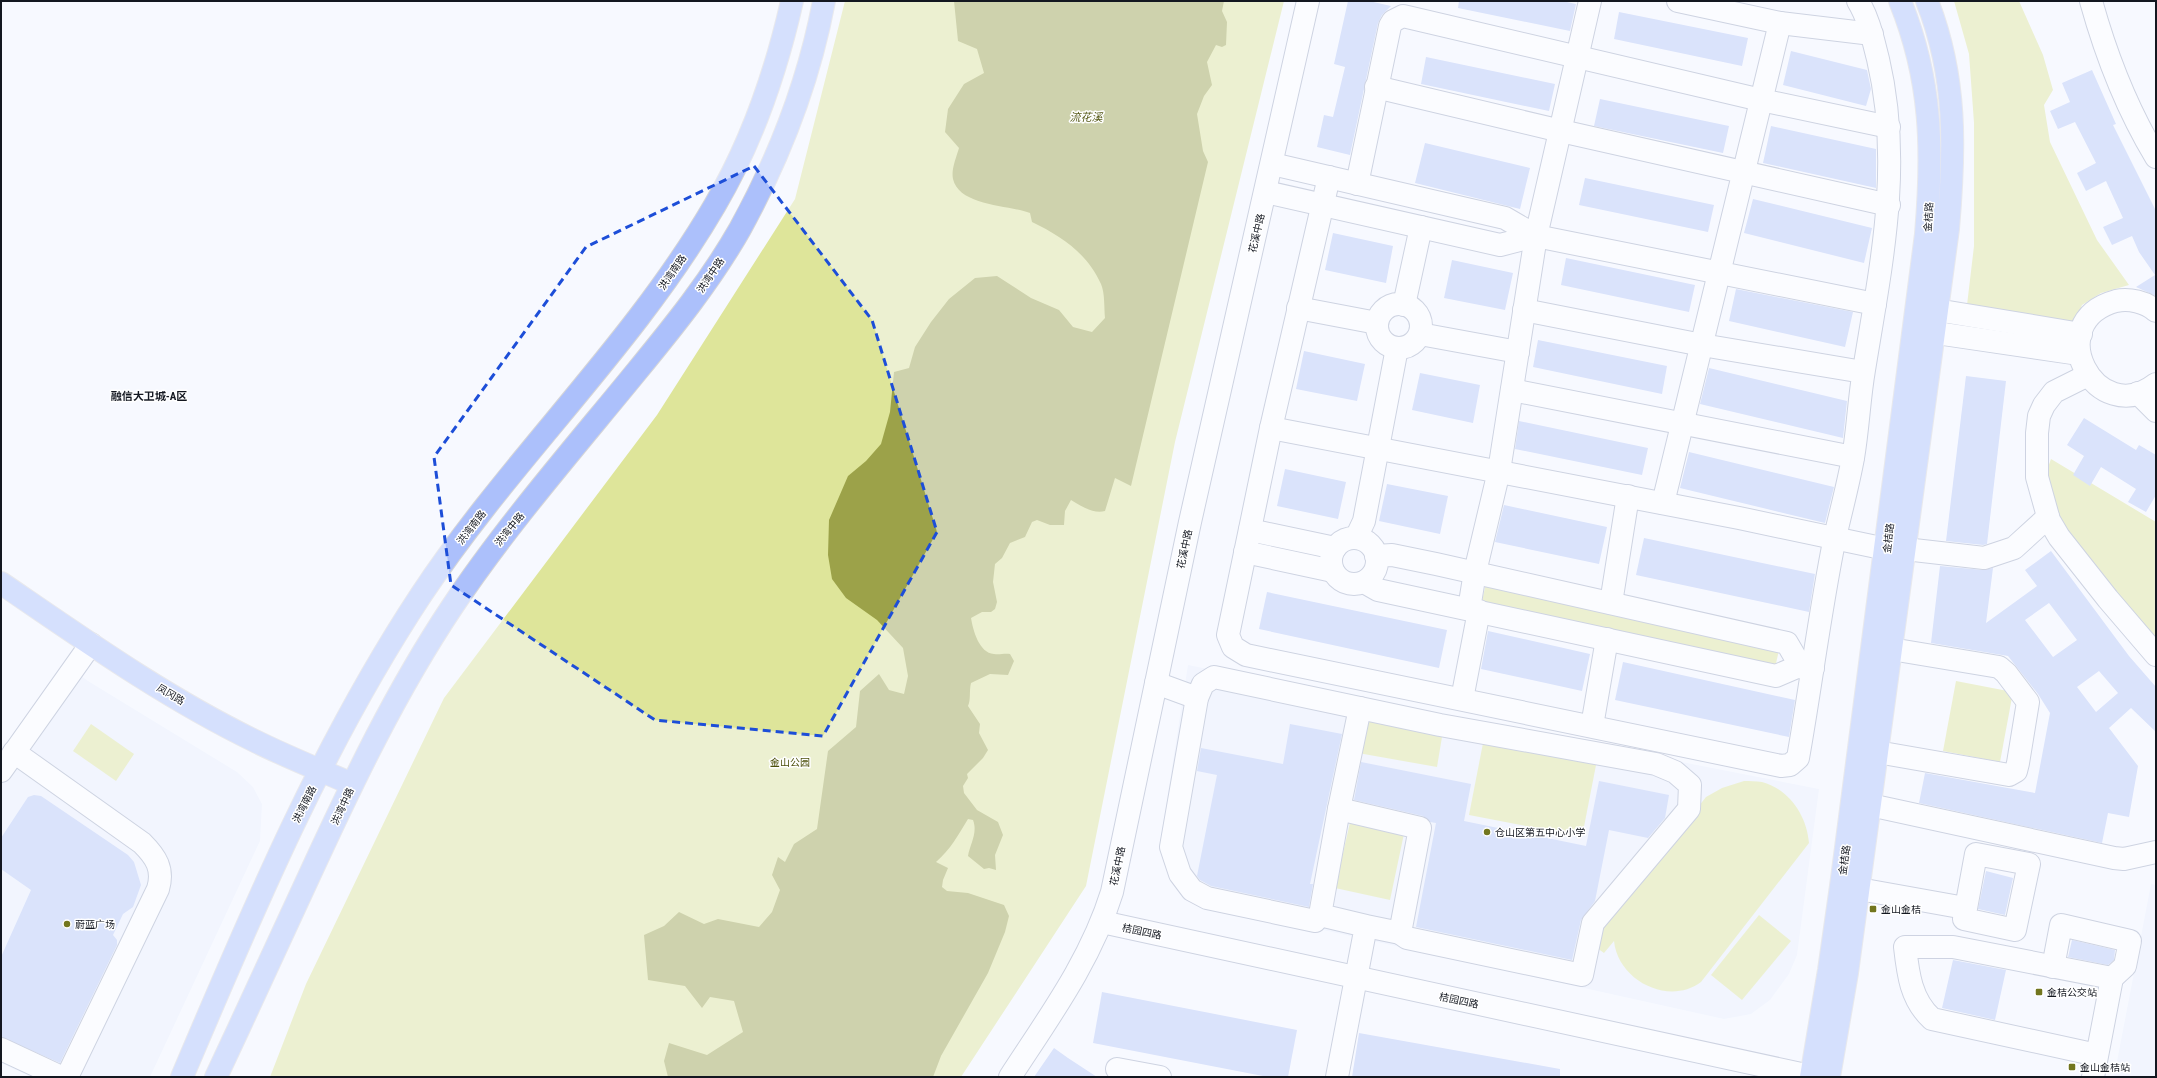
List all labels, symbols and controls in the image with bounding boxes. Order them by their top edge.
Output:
water label: 流花溪 [1070,111,1103,124]
street label: 金桔路 [1922,202,1935,232]
street label: 花溪中路 [1247,212,1266,254]
street label: 洪湾南路 [656,253,688,292]
street label: 洪湾中路 [695,256,726,295]
district label: 融信大卫城-A区 [111,390,187,403]
street label: 洪湾南路 [455,508,488,546]
street label: 洪湾中路 [493,510,526,548]
street label: 金桔路 [1881,523,1896,554]
street label: 花溪中路 [1175,528,1194,570]
street label: 凤冈路 [155,682,186,707]
park label: 金山公园 [770,757,810,768]
street label: 洪湾南路 [290,784,318,825]
street label: 洪湾中路 [329,786,356,827]
marker: 仓山区第五中心小学 [1482,827,1492,837]
place label: 仓山区第五中心小学 [1495,827,1585,838]
street label: 金桔路 [1837,844,1852,876]
street label: 花溪中路 [1108,845,1127,887]
marker: 金山金桔 [1868,904,1878,914]
place label: 金山金桔 [1881,904,1921,915]
marker: 蔚蓝广场 [62,919,72,929]
place label: 蔚蓝广场 [75,919,115,930]
street label: 桔园四路 [1121,922,1163,941]
marker: 金桔公交站 [2034,987,2044,997]
place label: 金桔公交站 [2047,987,2097,998]
street label: 桔园四路 [1438,991,1480,1010]
marker: 金山金桔站 [2067,1062,2077,1072]
place label: 金山金桔站 [2080,1062,2130,1073]

